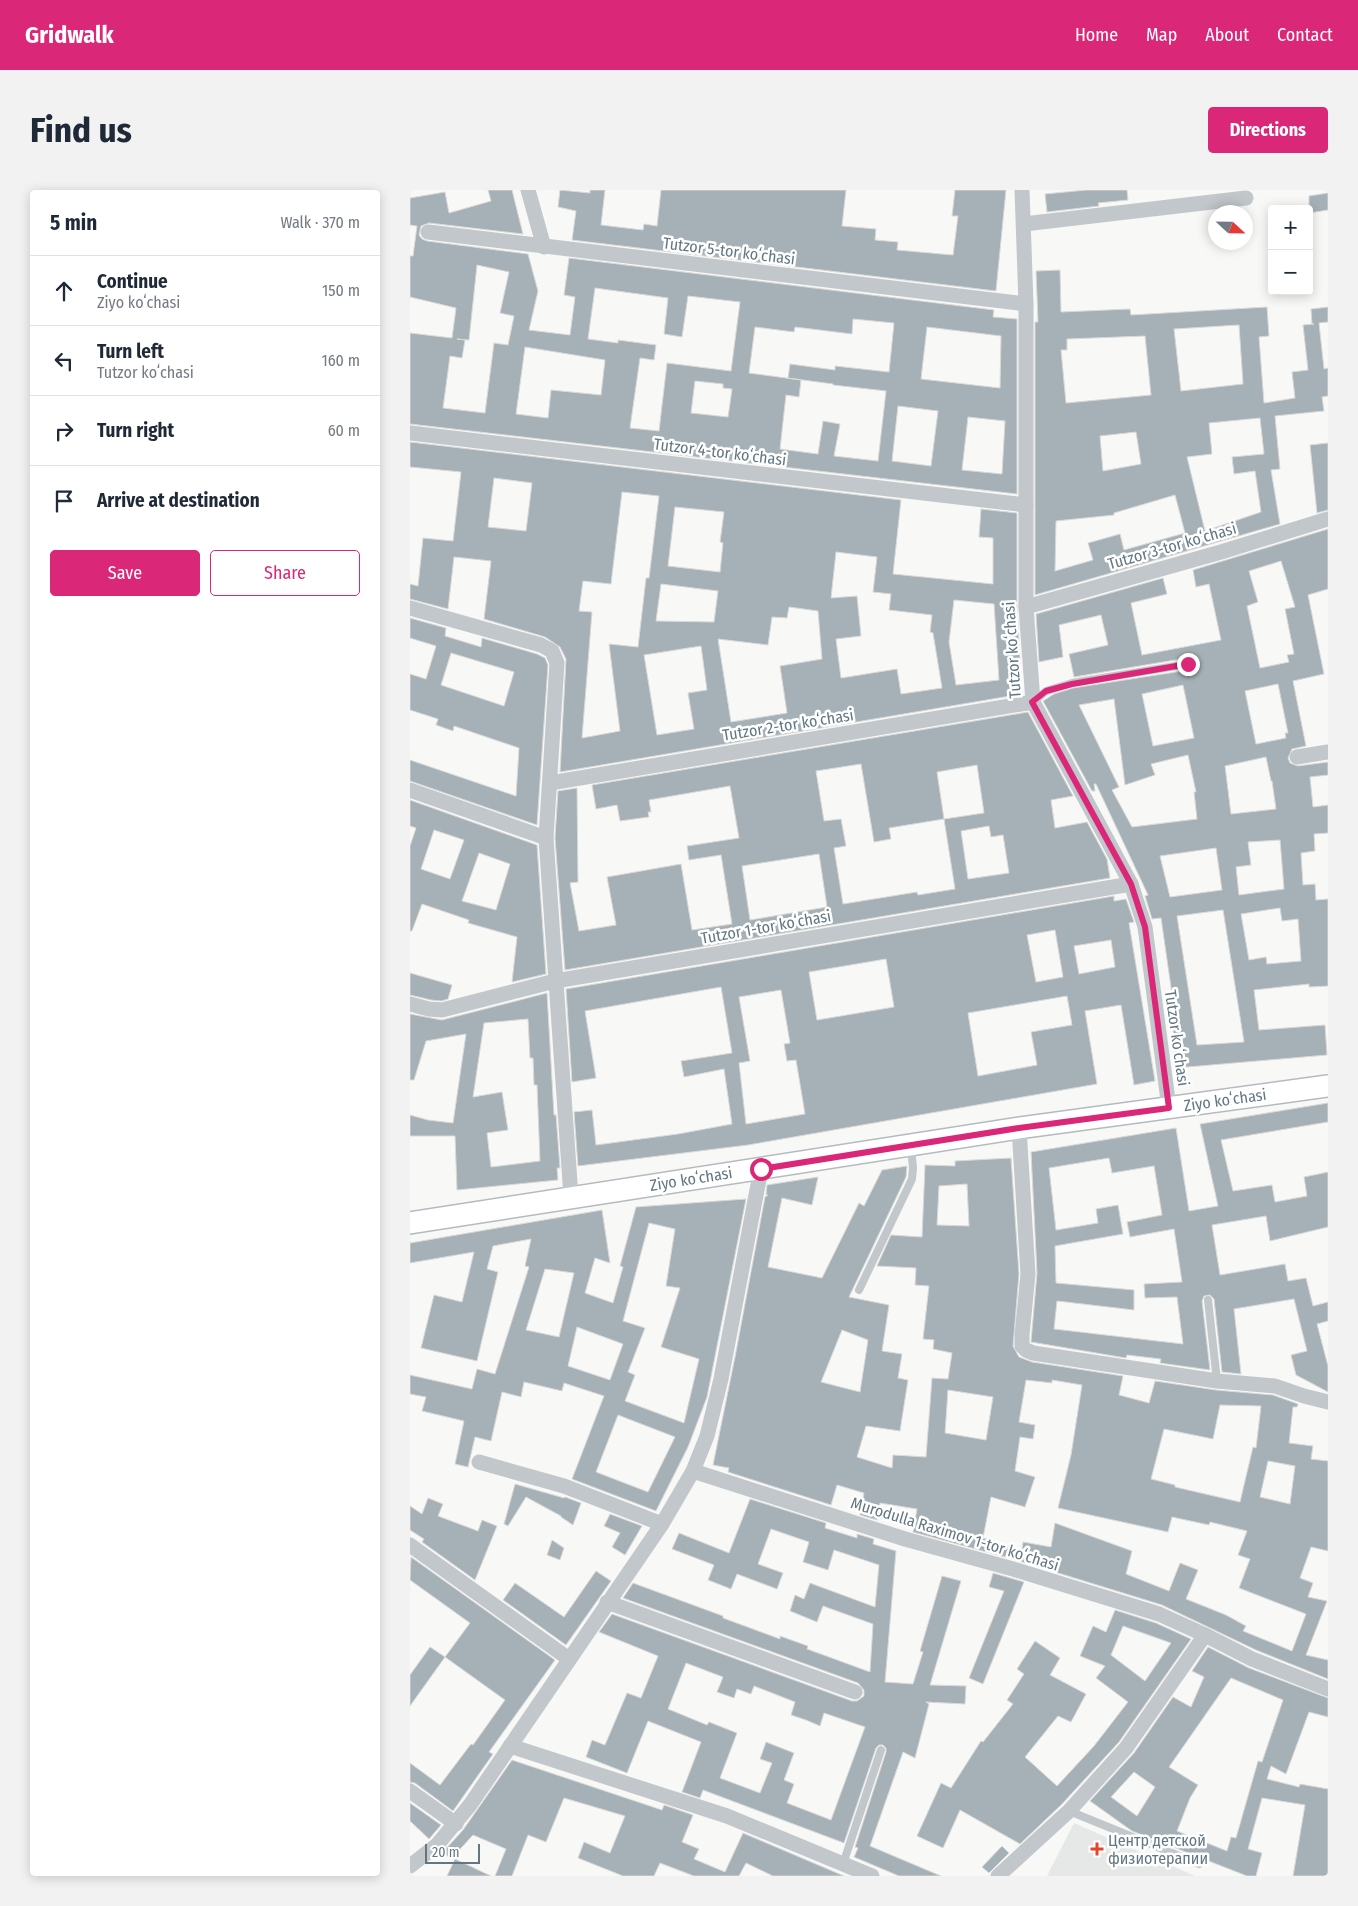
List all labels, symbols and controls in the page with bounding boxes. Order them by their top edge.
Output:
text: Gridwalk [25,21,114,49]
text: Home [1075,24,1118,46]
text: Map [1146,24,1177,46]
text: About [1205,24,1249,46]
text: Contact [1277,24,1333,46]
button: Directions [1208,107,1328,153]
text: Find us [30,109,132,151]
north arrow [1208,205,1253,250]
map controls [1268,205,1313,295]
button: + [1268,205,1313,250]
text: 5 min [50,210,97,236]
text: Walk · 370 m [280,213,360,232]
street label: Tutzor 5-tor koʻchasi [662,233,796,269]
button: − [1268,250,1313,295]
text: Continue [97,270,168,293]
icon: ahead [50,277,78,305]
text: 150 m [322,281,360,300]
text: Ziyo koʻchasi [97,293,180,312]
text: Turn left [97,340,164,363]
icon: left [50,347,78,375]
text: 160 m [321,351,360,370]
text: Tutzor koʻchasi [97,363,194,382]
icon: right [50,417,78,445]
text: Turn right [97,419,174,442]
text: 60 m [328,421,360,440]
street label: Tutzor 4-tor koʻchasi [653,434,787,470]
icon: arrive [50,487,78,515]
text: Arrive at destination [97,489,260,512]
street label: Tutzor 3-tor koʻchasi [1106,519,1238,573]
button: Save [50,550,200,596]
button: Share [210,550,360,596]
street label: Tutzor koʻchasi [999,601,1025,699]
route end [1177,653,1200,676]
street label: Tutzor 2-tor koʻchasi [721,705,855,745]
street label: Tutzor 1-tor koʻchasi [699,906,833,948]
street label: Tutzor koʻchasi [1161,989,1193,1087]
street label: Ziyo koʻchasi [1182,1085,1268,1115]
route start [750,1158,773,1181]
street label: Ziyo koʻchasi [648,1163,734,1195]
street label: Murodulla Raximov 1-tor koʻchasi [849,1493,1061,1575]
place label: Центр детской физиотерапии [1108,1831,1208,1868]
scale bar [425,1841,480,1864]
marker: Центр детской физиотерапии [1090,1842,1104,1856]
text: 20 m [432,1844,460,1861]

